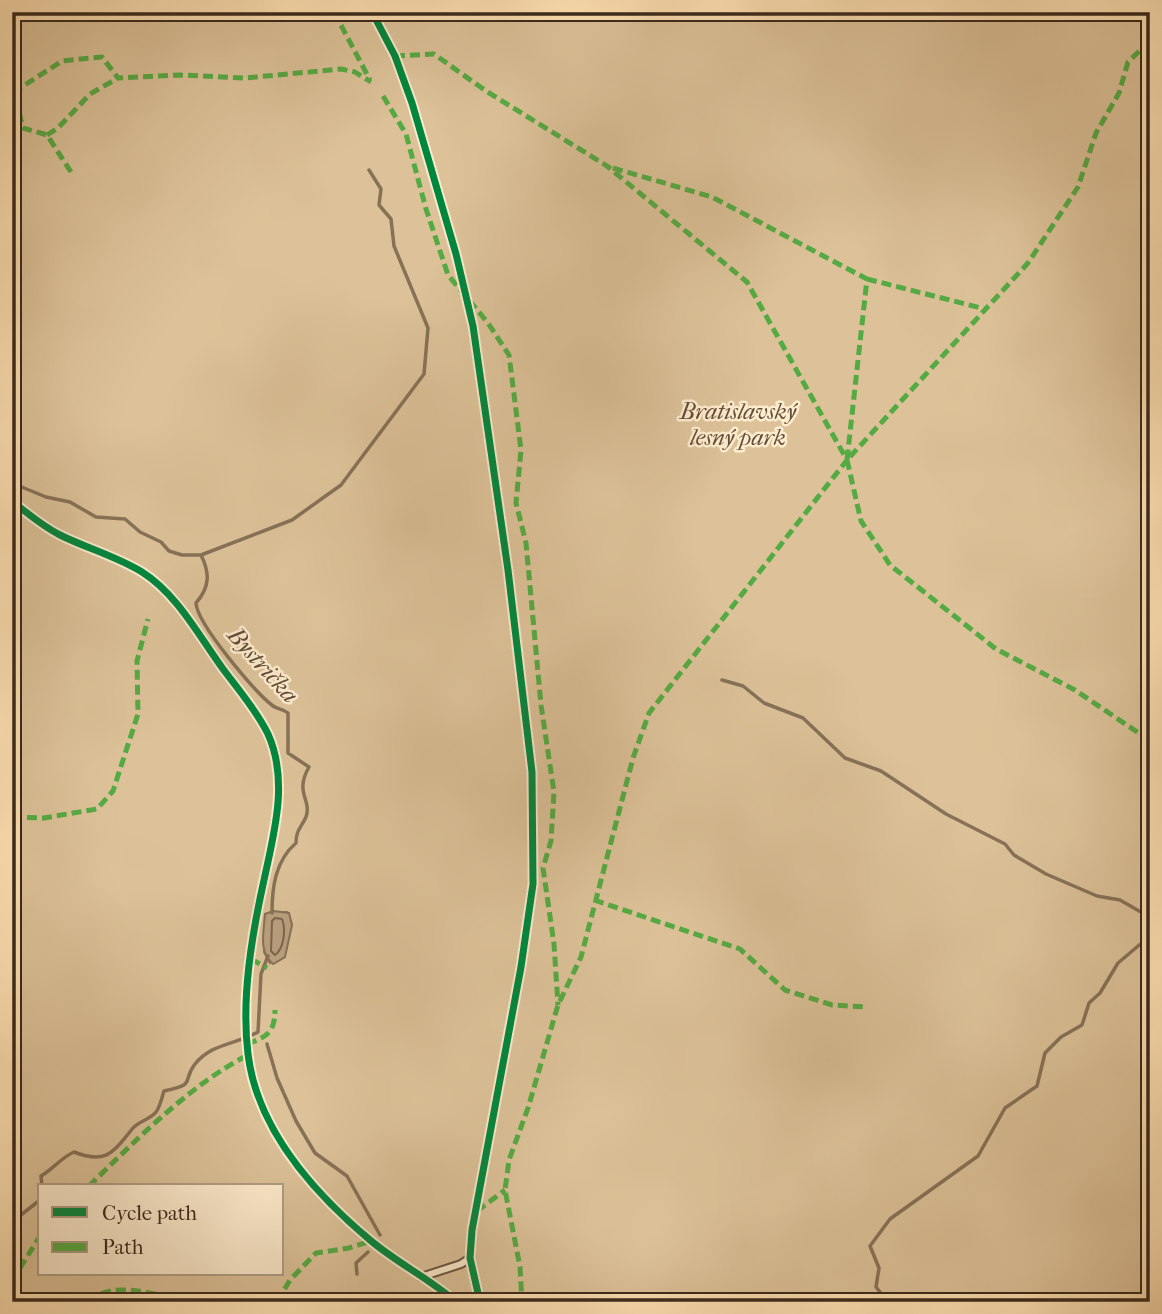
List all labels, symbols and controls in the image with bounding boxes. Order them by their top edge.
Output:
park label: Bratislavský lesný park [678,398,799,451]
water label: Bystrička [220,620,304,709]
legend [38,1184,284,1276]
text: Cycle path [102,1201,197,1225]
text: Path [102,1235,144,1259]

